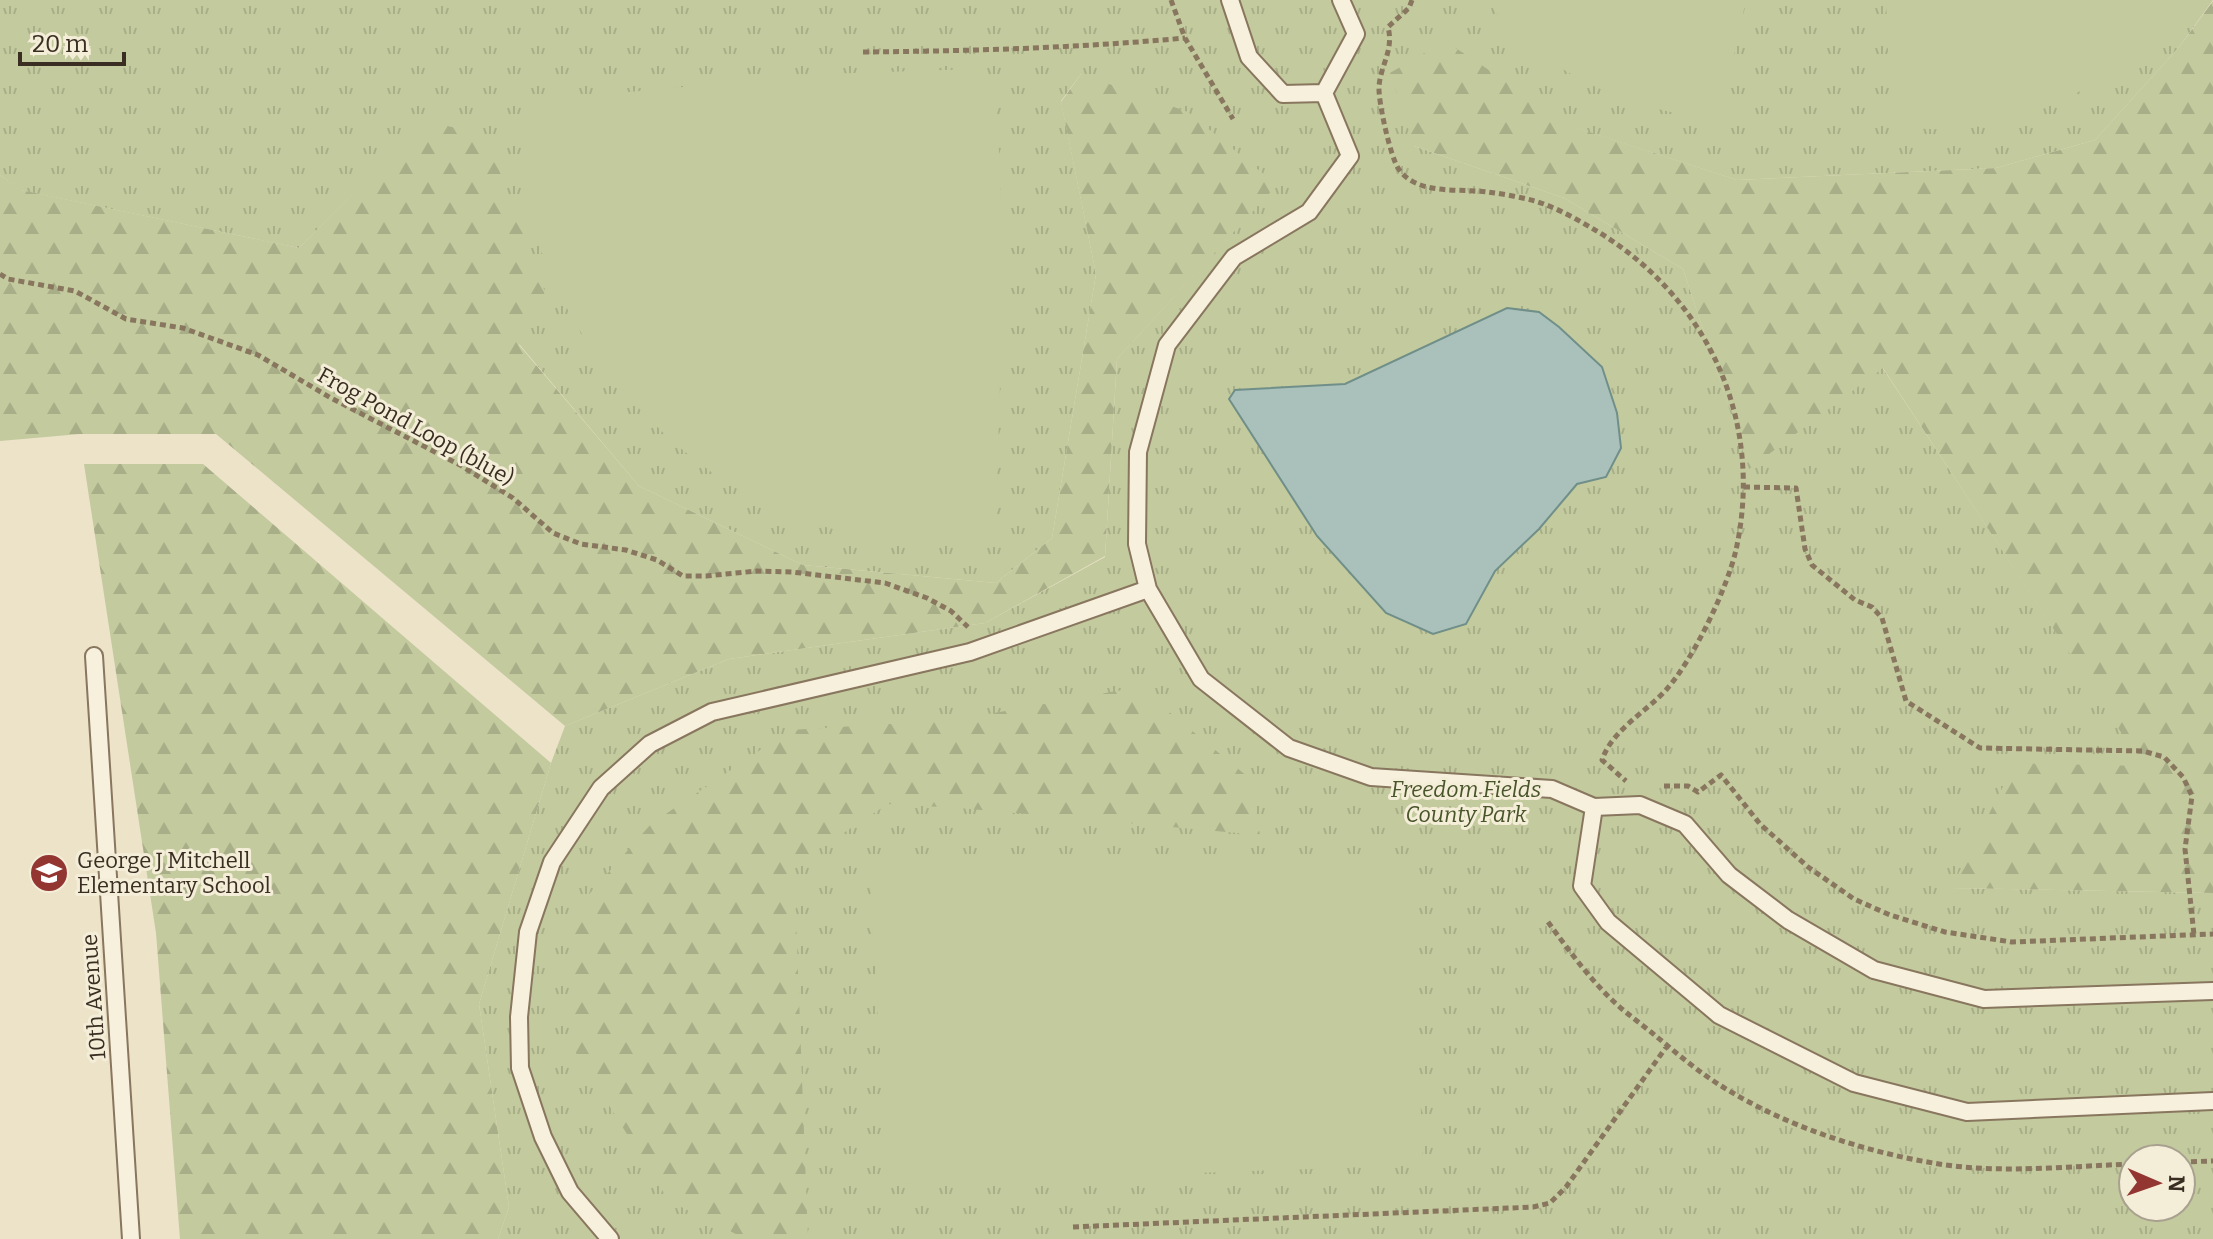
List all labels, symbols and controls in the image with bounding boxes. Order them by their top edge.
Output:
scale bar [20,16,124,66]
text: 20 m [32,30,88,58]
street label: Frog Pond Loop (blue) [313,361,519,492]
park label: Freedom Fields County Park [1391,776,1541,828]
place label: George J Mitchell Elementary School [77,847,271,899]
school or university icon: George J Mitchell Elementary School [28,852,70,894]
street label: 10th Avenue [76,933,111,1061]
north arrow [2117,1143,2197,1223]
text: N [2163,1175,2190,1193]

